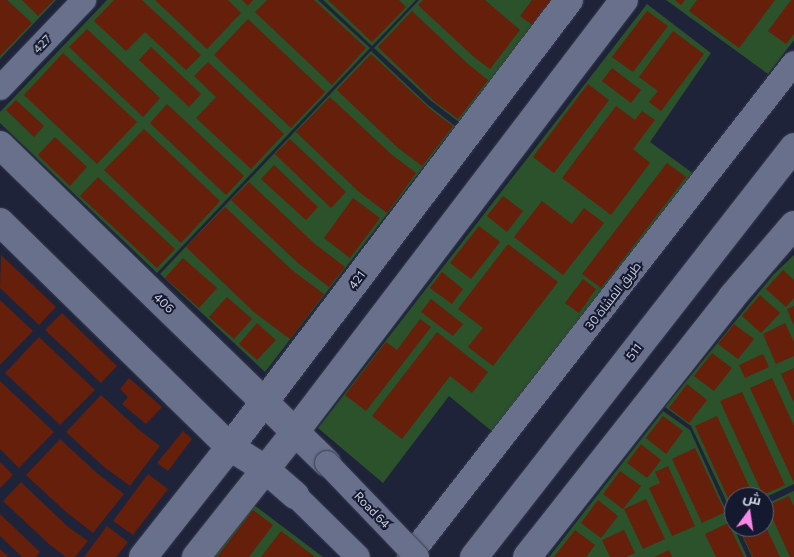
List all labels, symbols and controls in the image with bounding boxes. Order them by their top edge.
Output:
street label: 427 [30,32,54,56]
street label: طريق المشاة 30 [582,259,644,333]
street label: 421 [346,268,368,292]
street label: 406 [151,290,177,316]
street label: 511 [623,341,645,363]
north arrow [724,487,774,537]
text: ش [742,488,763,508]
street label: Road 64 [351,489,393,531]

